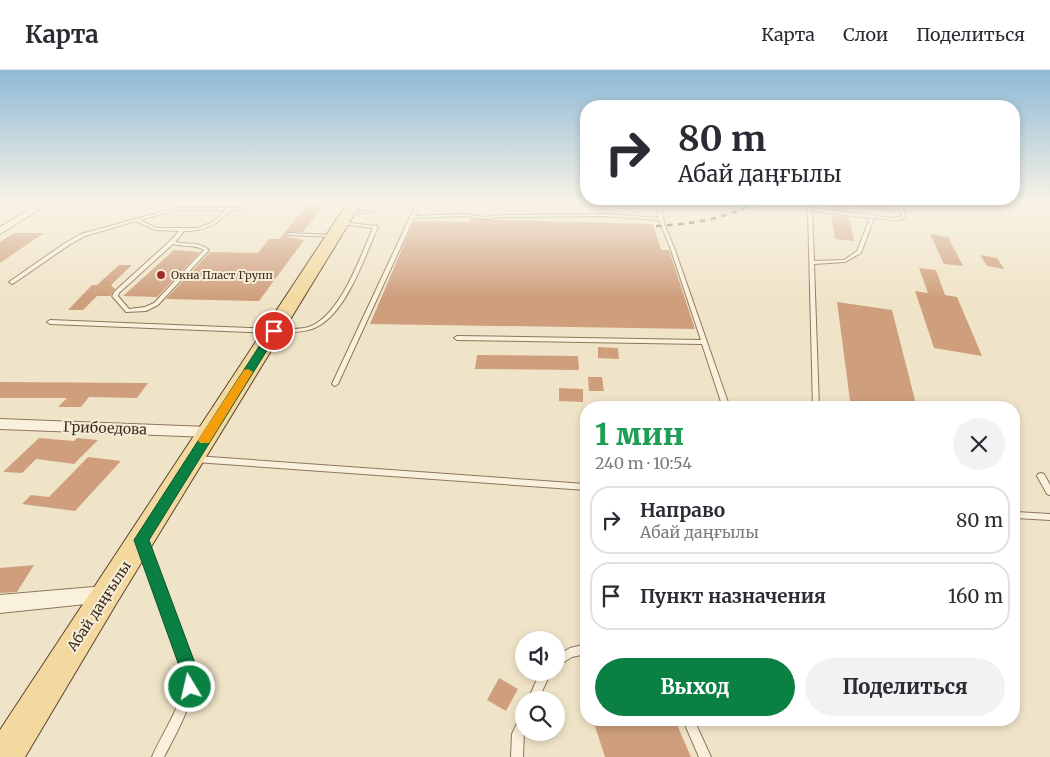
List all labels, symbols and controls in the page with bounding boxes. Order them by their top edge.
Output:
text: Карта [25,19,99,50]
text: Карта [761,23,815,46]
text: Слои [843,23,888,46]
text: Поделиться [916,23,1025,46]
text: 80 m [678,117,766,161]
icon: right [595,120,660,185]
text: Абай даңғылы [678,160,842,188]
place label: Окна Пласт Групп [171,268,273,282]
marker: Окна Пласт Групп [155,269,167,281]
pin [253,310,295,352]
icon: arrive [260,317,288,345]
text: 1 мин [595,415,684,453]
street label: Грибоедова [63,418,148,438]
button: close [953,418,1005,470]
text: 240 m · 10:54 [595,453,692,473]
text: Направо [640,498,725,522]
icon: right [597,506,625,534]
text: 80 m [956,508,1003,532]
text: Абай даңғылы [640,522,759,542]
street label: Абай даңғылы [63,557,135,655]
icon: arrive [597,582,625,610]
text: Пункт назначения [640,584,826,608]
text: 160 m [948,584,1003,608]
map controls [515,631,565,741]
button: sound [515,631,565,681]
button: Выход [595,658,795,716]
button: Поделиться [805,658,1005,716]
position arrow [163,660,215,712]
button: search [515,691,565,741]

